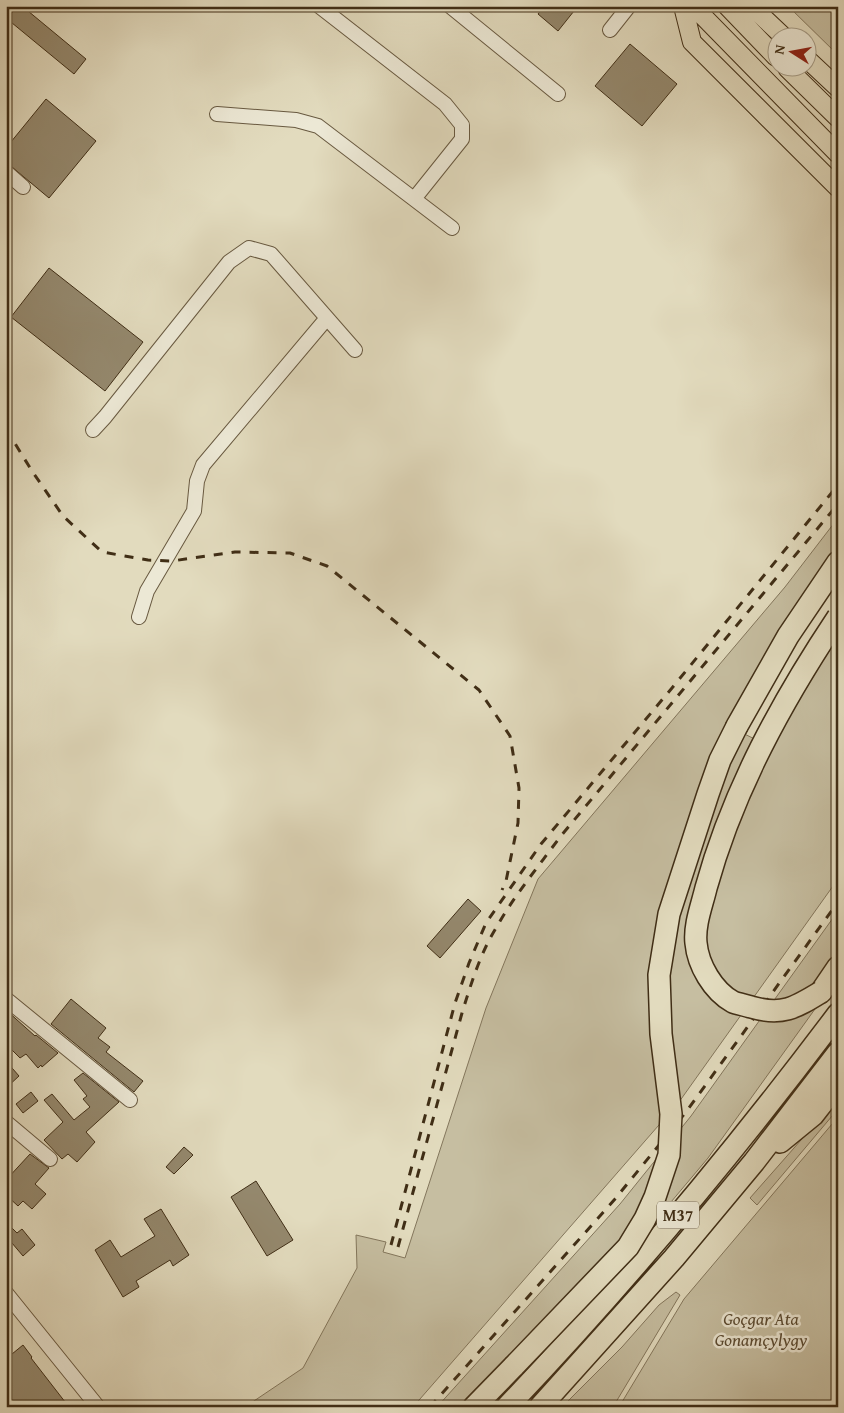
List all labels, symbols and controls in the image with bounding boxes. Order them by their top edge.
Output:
north arrow [766,28,816,78]
text: N [769,42,790,56]
road number: M37 [657,1202,699,1228]
park label: Goçgar Ata Gonamçylygy [715,1305,808,1353]

